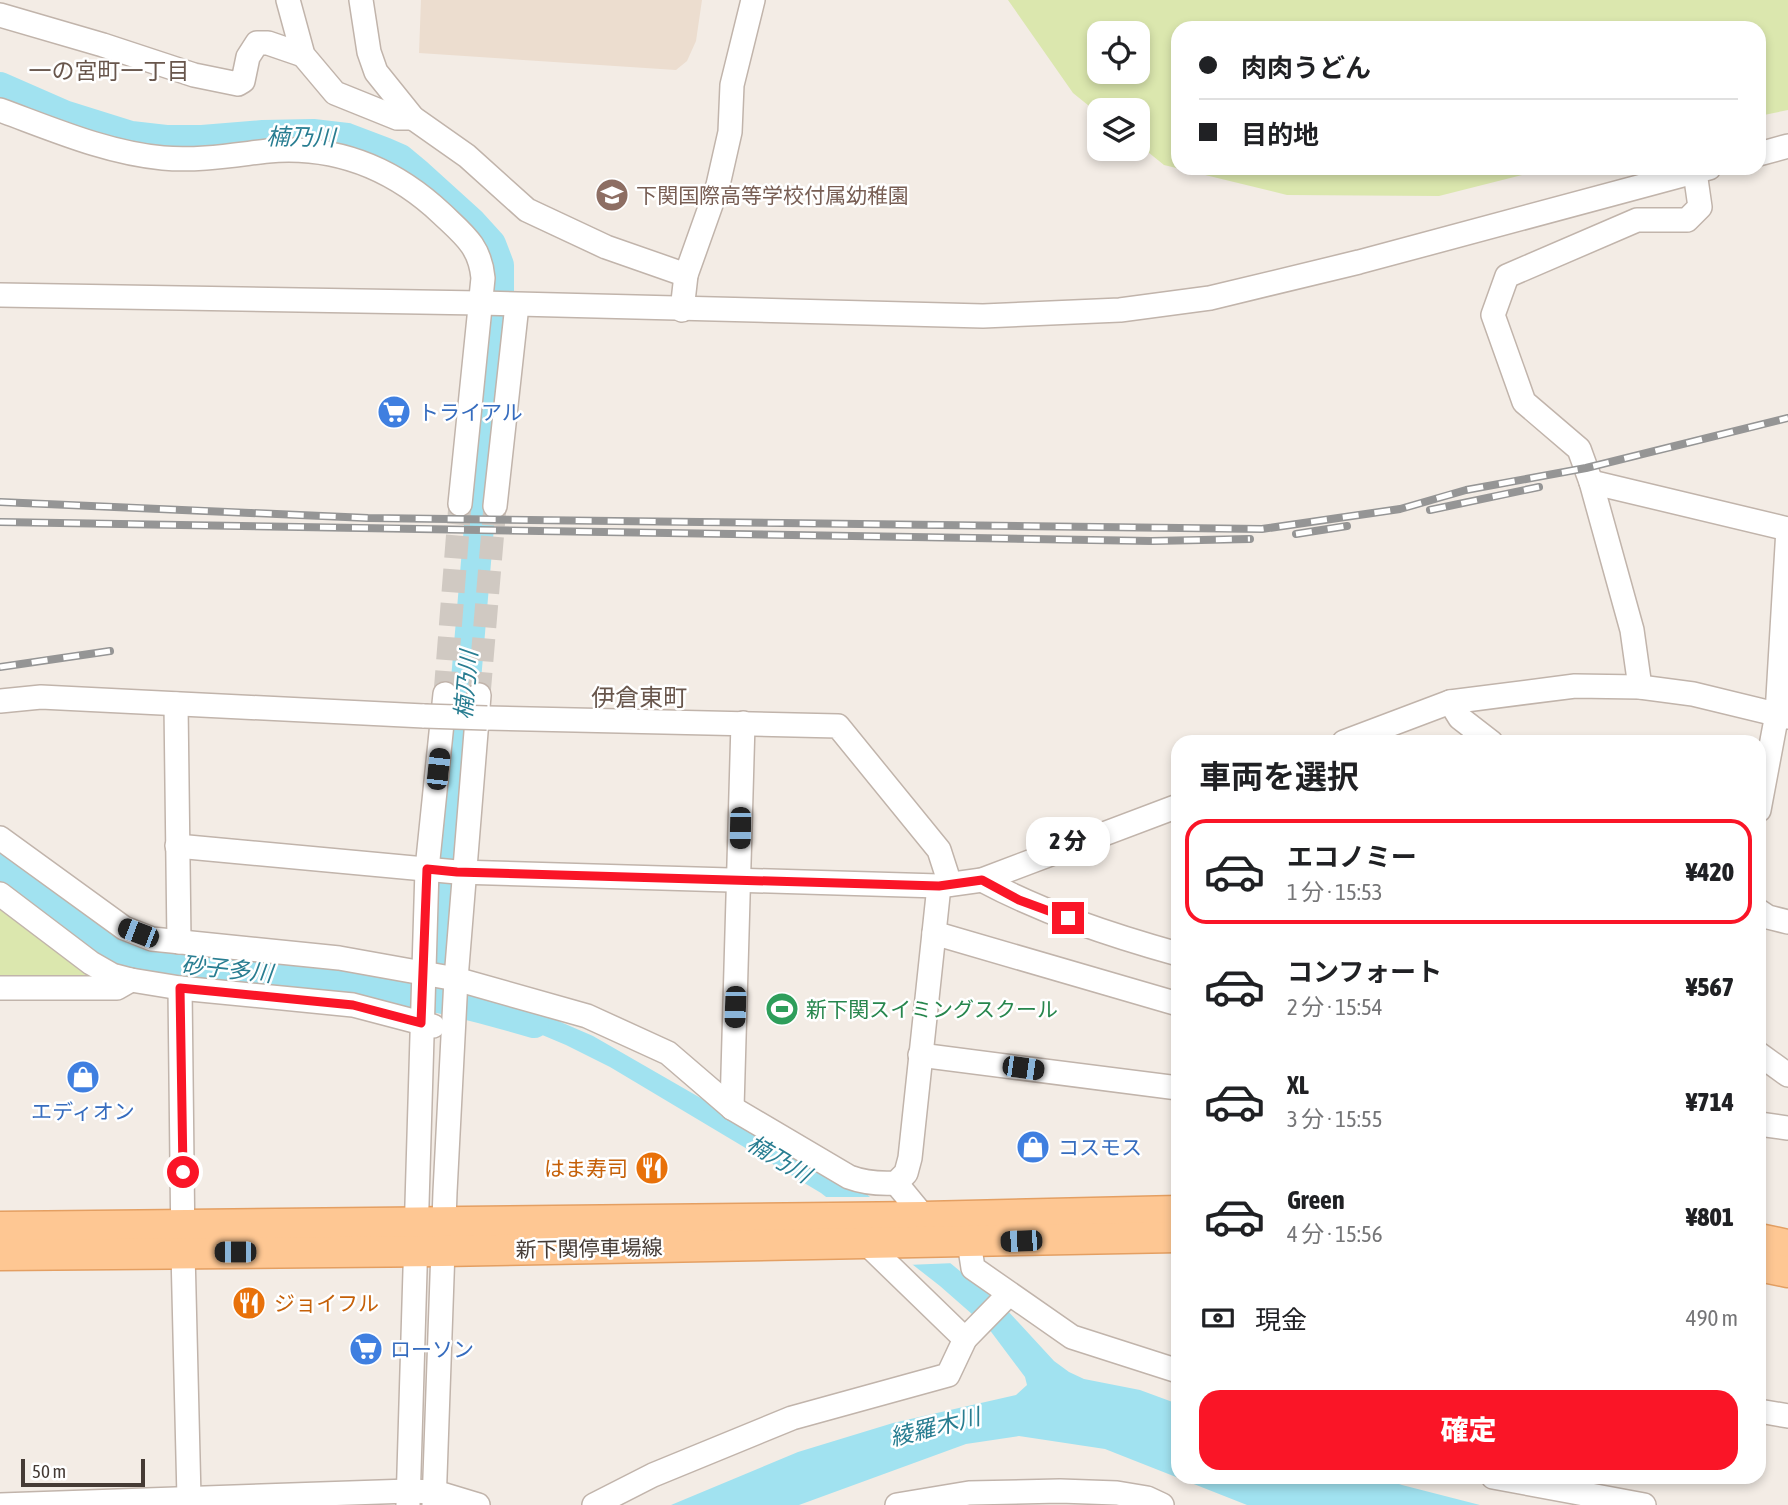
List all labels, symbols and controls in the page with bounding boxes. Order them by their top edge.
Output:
map controls [1087,21,1150,161]
button: locate [1087,21,1150,84]
text: 肉肉うどん [1241,53,1371,83]
district label: 一の宮町一丁目 [29,58,190,84]
button: layers [1087,98,1150,161]
text: 目的地 [1241,120,1319,150]
water label: 楠乃川 [266,123,339,151]
school or university icon: 下関国際高等学校付属幼稚園 [593,176,631,214]
place label: 下関国際高等学校付属幼稚園 [636,183,909,207]
supermarket icon: トライアル [375,393,413,431]
place label: トライアル [418,400,523,424]
water label: 楠乃川 [450,647,482,721]
district label: 伊倉東町 [591,684,687,711]
car [426,747,451,791]
text: 車両を選択 [1199,758,1359,795]
car [730,807,751,849]
callout: 2 分 [1026,816,1110,866]
text: 2 分 [1050,828,1086,854]
icon: car [1203,840,1266,903]
text: エコノミー [1287,842,1417,872]
text: ¥420 [1686,857,1734,887]
text: 1 分 · 15:53 [1287,879,1383,905]
route end [1052,902,1084,934]
car [115,916,162,950]
water label: 砂子多川 [180,951,277,987]
icon: car [1203,955,1266,1018]
text: コンフォート [1287,957,1442,987]
text: ¥567 [1686,972,1734,1002]
car [724,986,747,1028]
sports icon: 新下関スイミングスクール [763,990,801,1028]
text: 2 分 · 15:54 [1287,994,1383,1020]
place label: 新下関スイミングスクール [806,997,1058,1021]
car [1001,1055,1046,1081]
shop icon: エディオン [64,1058,102,1096]
icon: car [1203,1070,1266,1133]
text: XL [1287,1070,1309,1100]
text: ¥714 [1686,1087,1734,1117]
place label: エディオン [31,1099,135,1123]
text: 3 分 · 15:55 [1287,1106,1383,1132]
shop icon: コスモス [1014,1128,1052,1166]
water label: 楠乃川 [743,1130,818,1189]
place label: コスモス [1058,1135,1142,1159]
restaurant icon: はま寿司 [633,1149,671,1187]
route start [167,1156,199,1188]
place label: はま寿司 [544,1156,628,1180]
icon: car [1203,1185,1266,1248]
text: Green [1287,1185,1345,1215]
text: ¥801 [1686,1202,1734,1232]
text: 4 分 · 15:56 [1287,1221,1383,1247]
car [1000,1230,1043,1252]
street label: 新下関停車場線 [515,1235,663,1261]
car [215,1242,257,1263]
restaurant icon: ジョイフル [230,1284,268,1322]
place label: ジョイフル [274,1291,379,1315]
icon: cash [1199,1299,1237,1337]
text: 現金 [1255,1305,1307,1335]
text: 490 m [1686,1305,1738,1331]
supermarket icon: ローソン [347,1330,385,1368]
place label: ローソン [390,1337,474,1361]
button: 確定 [1199,1390,1738,1470]
water label: 綾羅木川 [887,1403,986,1451]
scale bar [21,1456,145,1488]
text: 50 m [32,1460,66,1482]

